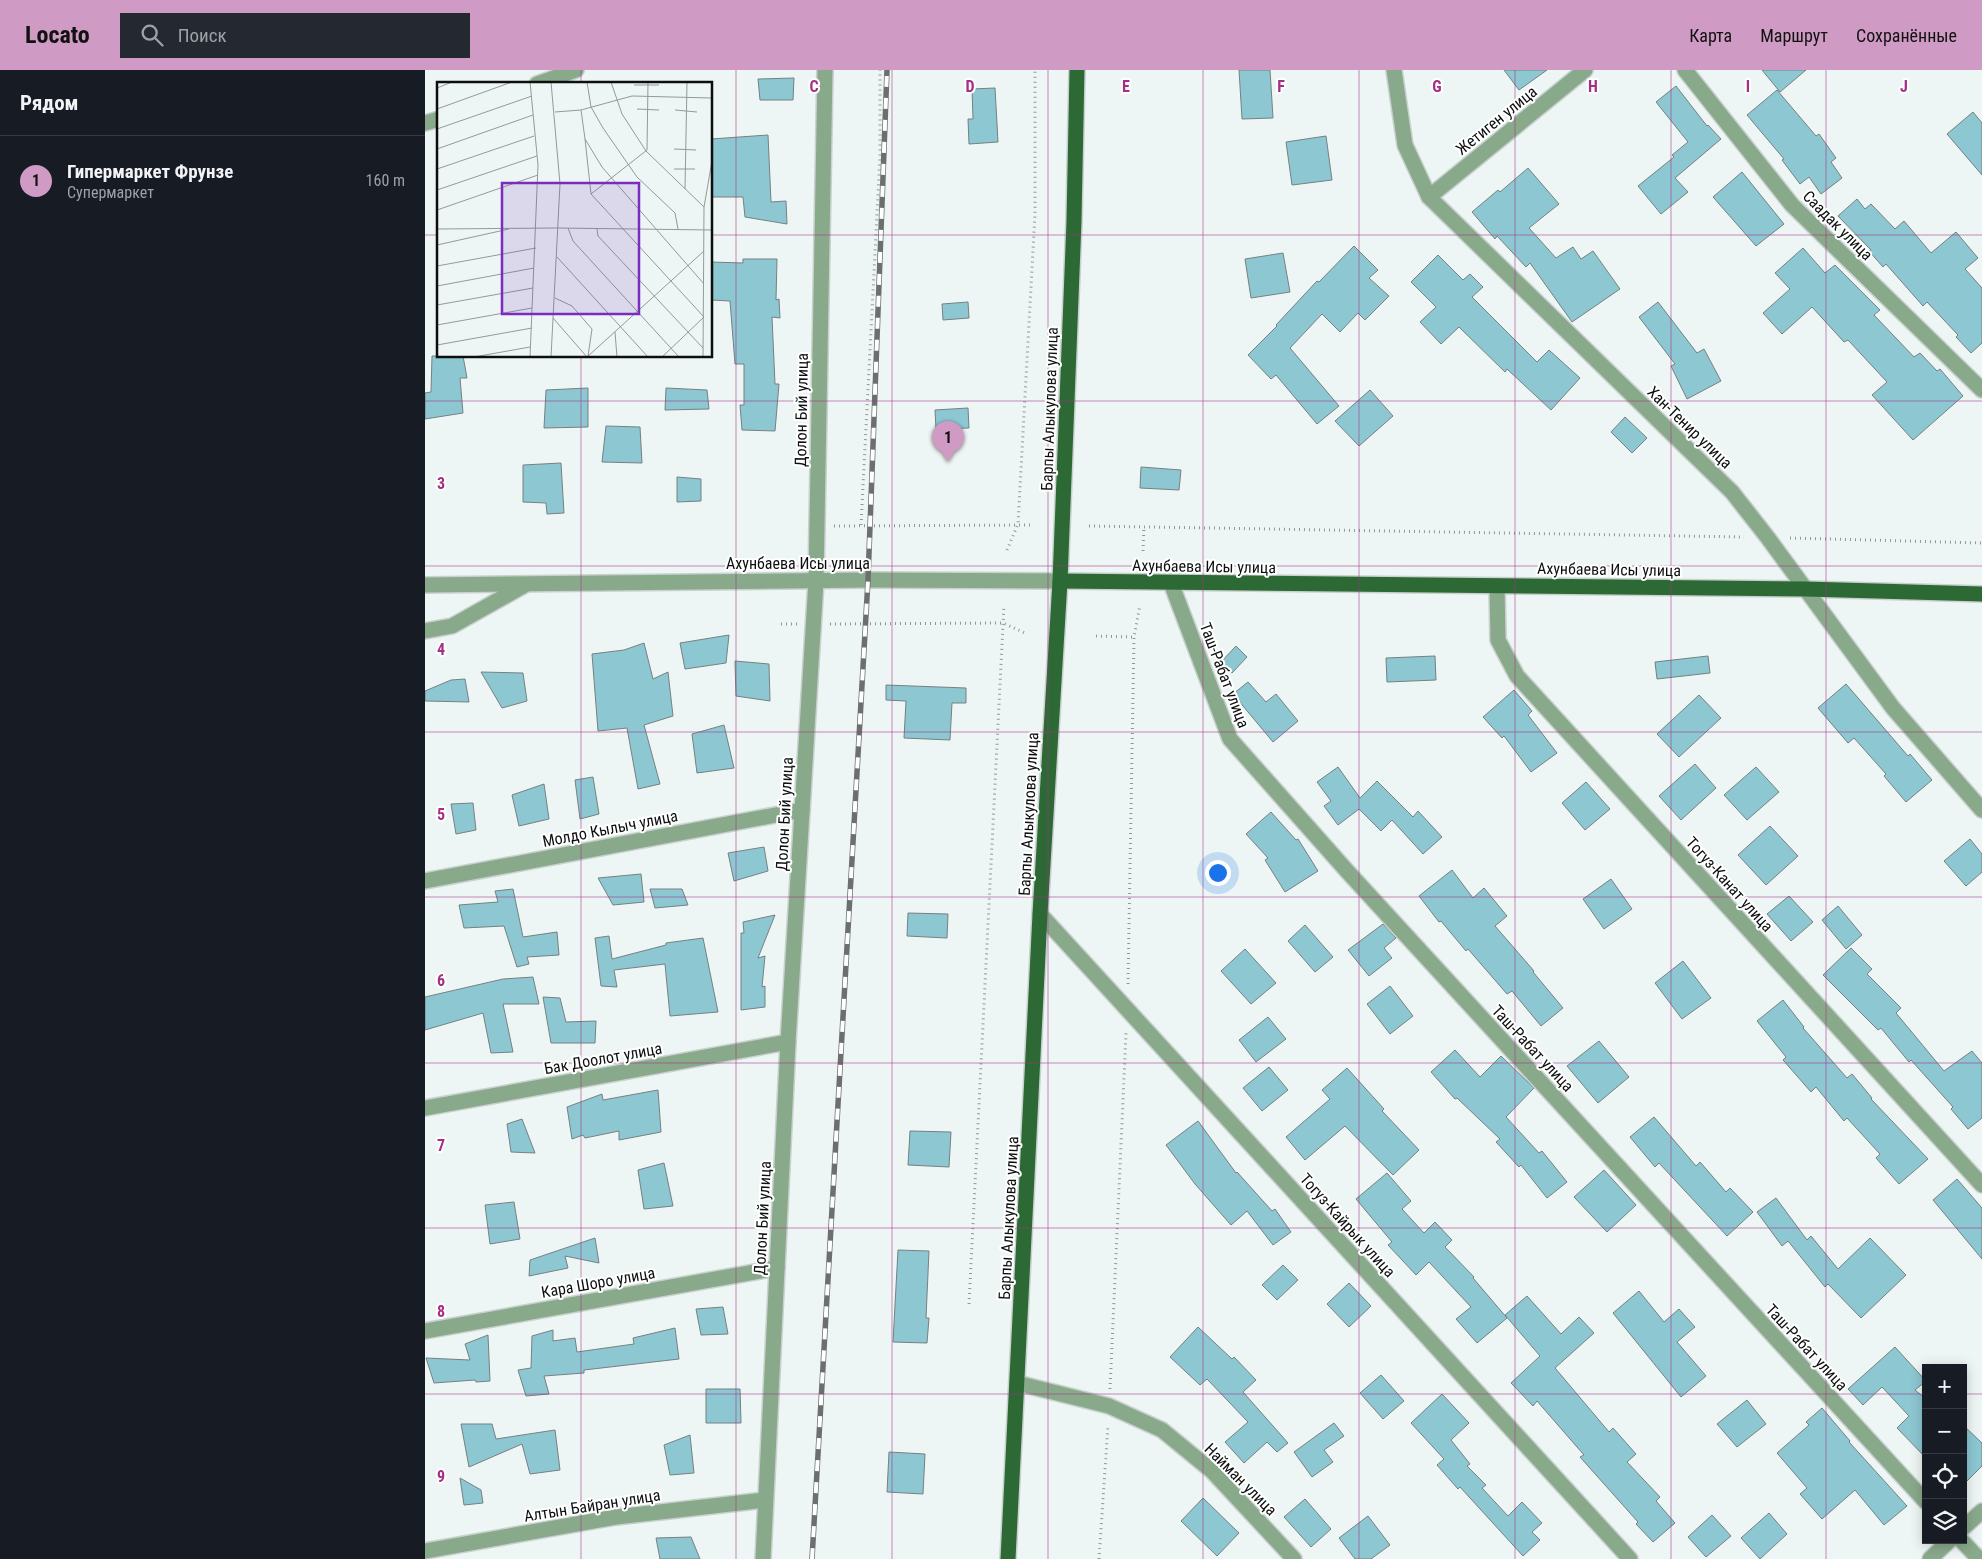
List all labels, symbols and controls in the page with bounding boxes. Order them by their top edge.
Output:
search box [120,13,470,58]
text: Locato [25,21,90,49]
icon: search [138,21,166,49]
text: Поиск [178,24,227,47]
text: Карта [1689,25,1732,46]
text: Маршрут [1760,25,1828,46]
text: Сохранённые [1856,25,1957,46]
text: C [809,77,819,96]
text: D [965,77,975,96]
text: E [1122,77,1130,96]
text: F [1277,77,1285,96]
text: G [1432,77,1442,96]
text: H [1588,77,1598,96]
text: I [1746,77,1750,96]
text: J [1900,77,1908,96]
inset map [437,82,713,358]
street label: Жетиген улица [1452,82,1541,159]
text: Рядом [20,91,79,115]
text: Гипермаркет Фрунзе [67,160,233,183]
text: 1 [32,171,40,190]
text: 160 m [366,171,405,190]
text: Супермаркет [67,183,154,202]
street label: Саадак улица [1799,187,1876,264]
street label: Барпы Алыкулова улица [1037,327,1062,491]
street label: Долон Бий улица [791,353,812,467]
street label: Хан-Тенир улица [1643,382,1736,472]
pin: 1 [932,421,964,462]
text: 3 [437,474,445,493]
street label: Ахунбаева Исы улица [726,554,870,573]
street label: Ахунбаева Исы улица [1132,556,1276,577]
street label: Ахунбаева Исы улица [1537,559,1681,580]
street label: Таш-Рабат улица [1196,620,1253,731]
text: 4 [437,640,445,659]
street label: Барпы Алыкулова улица [1015,732,1042,896]
street label: Долон Бий улица [772,757,797,871]
text: 5 [437,805,445,824]
street label: Молдо Кылыч улица [541,806,679,851]
street label: Тогуз-Канат улица [1682,833,1777,936]
your location [1205,860,1231,886]
text: 6 [437,971,445,990]
street label: Таш-Рабат улица [1488,1001,1578,1096]
street label: Бак Доолот улица [543,1039,664,1078]
text: 7 [437,1136,445,1155]
street label: Барпы Алыкулова улица [995,1136,1022,1300]
street label: Долон Бий улица [750,1161,775,1275]
street label: Тогуз-Кайрык улица [1296,1170,1399,1281]
street label: Кара Шоро улица [540,1263,656,1302]
street label: Таш-Рабат улица [1762,1300,1852,1395]
text: 8 [437,1302,445,1321]
map controls [1922,1364,1967,1544]
button: + [1922,1364,1967,1409]
button: − [1922,1409,1967,1454]
street label: Найман улица [1201,1439,1281,1519]
button: locate [1922,1454,1967,1499]
text: 9 [437,1467,445,1486]
street label: Алтын Байран улица [523,1485,662,1526]
button: layers [1922,1499,1967,1544]

